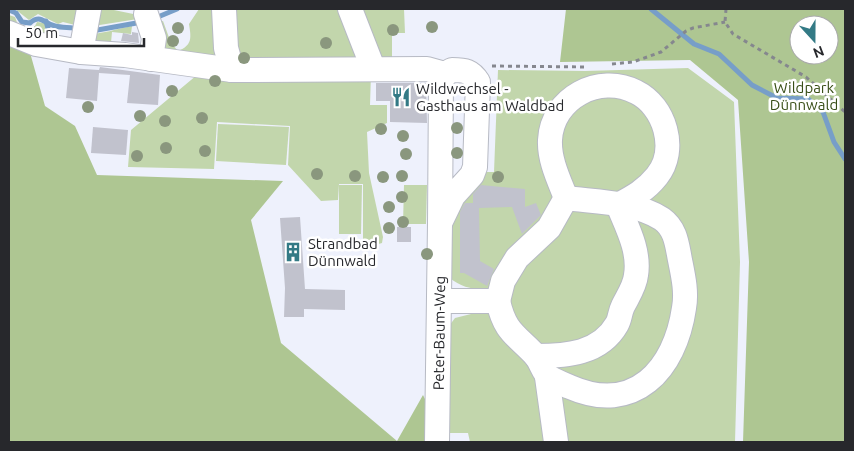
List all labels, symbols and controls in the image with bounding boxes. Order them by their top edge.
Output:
scale bar [18,15,144,47]
north arrow [789,15,839,65]
text: 50 m [25,24,58,41]
text: N [811,43,826,61]
park label: Wildpark Dünnwald [770,79,838,113]
place label: Wildwechsel - Gasthaus am Waldbad [416,80,564,114]
restaurant icon: Wildwechsel - Gasthaus am Waldbad [390,86,412,108]
place label: Strandbad Dünnwald [308,235,378,269]
building icon: Strandbad Dünnwald [282,241,304,263]
street label: Peter-Baum-Weg [429,276,448,390]

